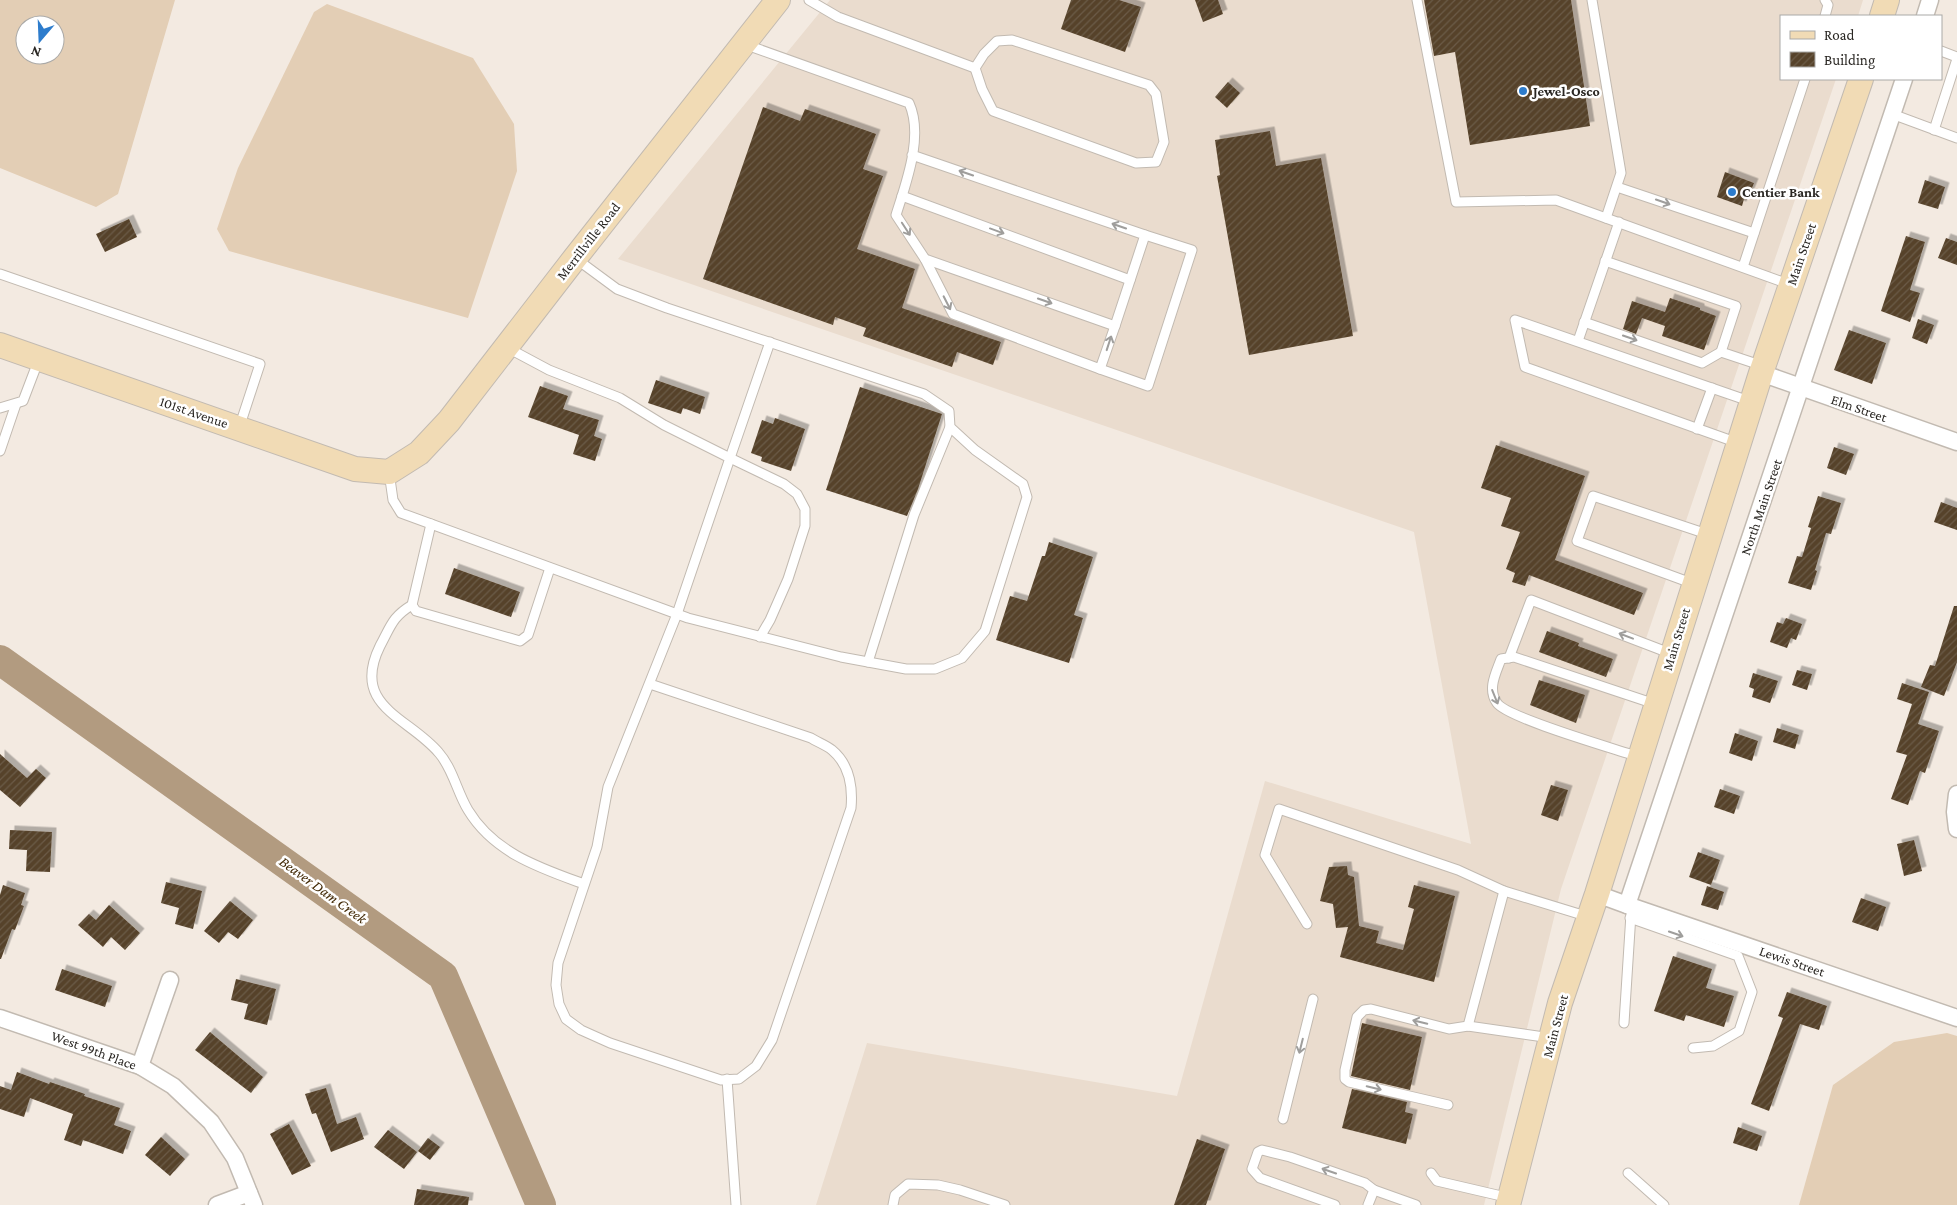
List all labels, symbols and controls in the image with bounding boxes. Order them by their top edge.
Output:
north arrow [15,15,65,65]
legend [1780,15,1942,80]
text: Road [1824,27,1855,43]
text: N [28,43,43,61]
text: Building [1824,52,1875,69]
place label: Jewel-Osco [1531,83,1600,99]
marker: Jewel-Osco [1517,85,1529,97]
one-way arrow [958,168,974,178]
place label: Centier Bank [1742,184,1820,200]
marker: Centier Bank [1726,186,1738,198]
one-way arrow [1654,198,1670,208]
street label: Merrillville Road [553,199,623,283]
street label: Main Street [1783,220,1819,287]
one-way arrow [1112,221,1128,230]
one-way arrow [901,222,911,236]
one-way arrow [989,227,1004,236]
one-way arrow [942,295,952,310]
one-way arrow [1037,297,1052,306]
one-way arrow [1622,334,1638,343]
one-way arrow [1105,336,1114,352]
street label: Elm Street [1829,391,1889,425]
street label: 101st Avenue [158,393,230,431]
street label: North Main Street [1737,457,1785,557]
street label: Main Street [1659,605,1693,672]
one-way arrow [1619,631,1634,641]
one-way arrow [1491,689,1500,704]
water label: Beaver Dam Creek [276,853,371,928]
one-way arrow [1668,930,1684,939]
street label: Lewis Street [1757,942,1827,980]
street label: Main Street [1539,992,1571,1059]
one-way arrow [1413,1016,1429,1026]
street label: West 99th Place [49,1027,139,1073]
one-way arrow [1296,1038,1305,1054]
one-way arrow [1366,1084,1382,1093]
one-way arrow [1322,1166,1338,1175]

